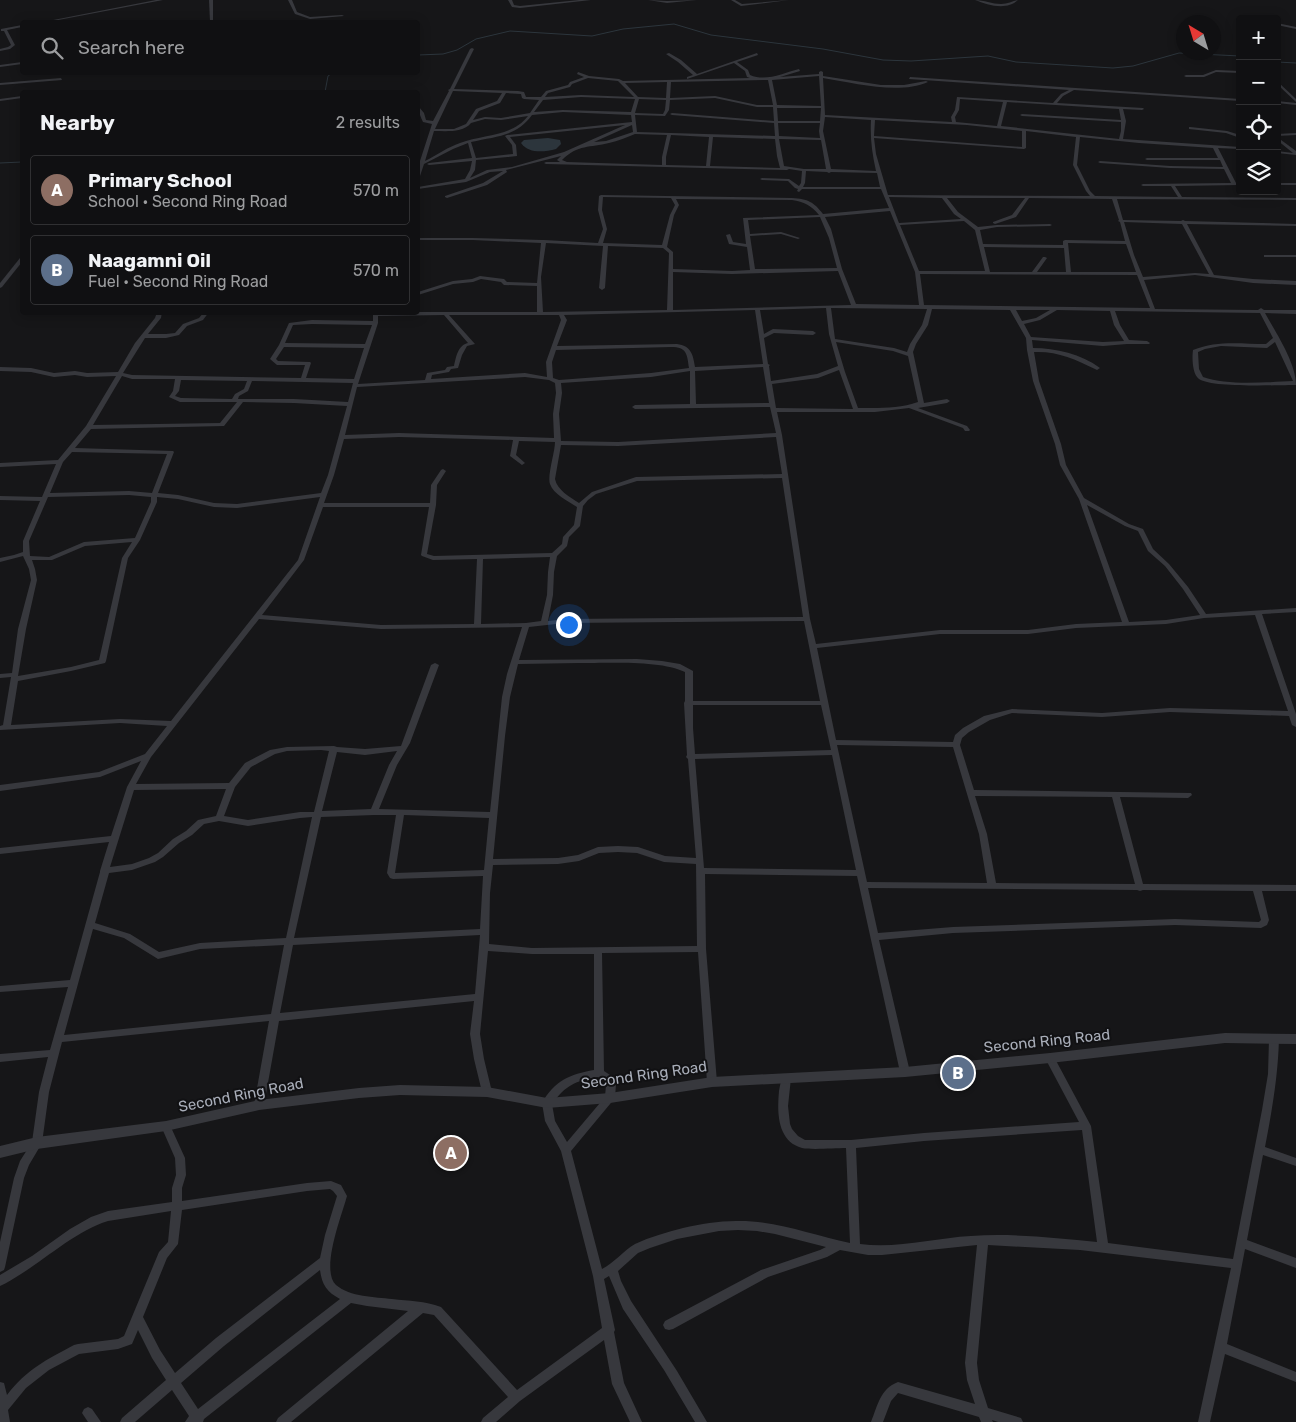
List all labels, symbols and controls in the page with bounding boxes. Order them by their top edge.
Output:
north arrow [1176,15,1221,60]
map controls [1236,15,1281,195]
button: + [1236,15,1281,60]
search box [20,20,420,75]
icon: search [38,34,66,62]
text: Search here [78,36,185,59]
button: − [1236,60,1281,105]
button: locate [1236,105,1281,150]
text: Nearby [40,110,115,135]
text: 2 results [336,113,400,132]
button: layers [1236,150,1281,195]
text: Primary School [88,169,232,192]
text: A [51,181,63,200]
text: 570 m [353,181,399,200]
text: School · Second Ring Road [88,192,287,211]
text: Naagamni Oil [88,249,211,272]
text: B [51,261,63,280]
text: 570 m [353,261,399,280]
text: Fuel · Second Ring Road [88,272,268,291]
your location [556,612,582,638]
street label: Second Ring Road [983,1025,1111,1057]
pin: B [942,1054,974,1092]
street label: Second Ring Road [580,1057,708,1093]
street label: Second Ring Road [177,1074,305,1116]
pin: A [435,1134,467,1172]

